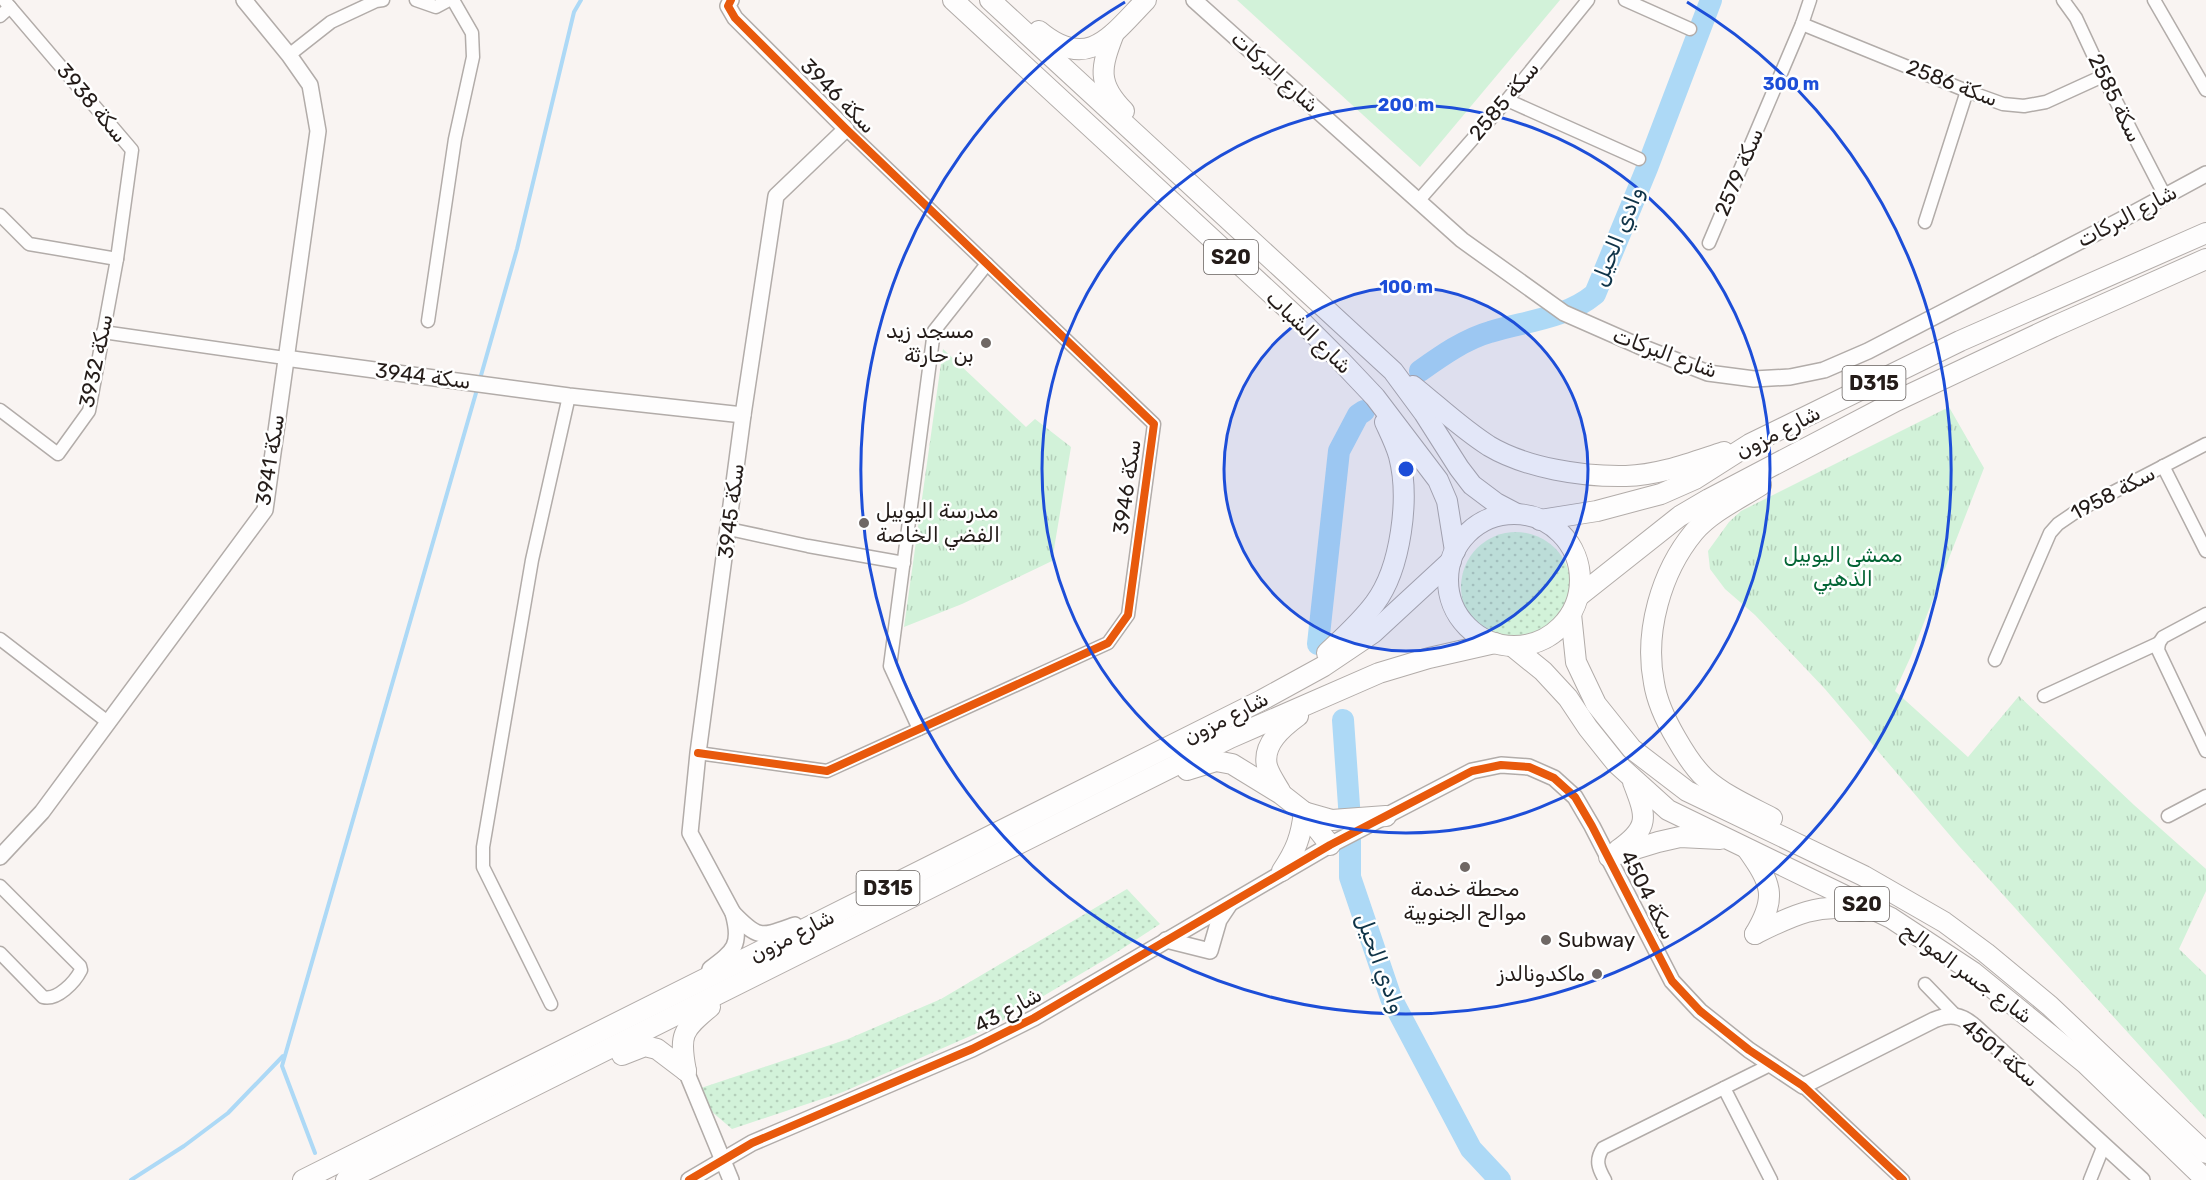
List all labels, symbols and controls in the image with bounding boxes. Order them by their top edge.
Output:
street label: شارع البركات [1225,26,1324,119]
street label: سكة 2585 [2083,49,2148,146]
street label: سكة 3946 [796,53,881,138]
street label: سكة 2586 [1903,54,2001,111]
street label: سكة 2585 [1463,56,1544,145]
street label: سكة 3938 [52,58,133,147]
text: 300 m [1763,73,1819,95]
text: 200 m [1378,94,1434,116]
street label: سكة 2579 [1709,124,1768,219]
street label: شارع البركات [2073,179,2182,254]
water label: وادي الحيل [1585,182,1651,291]
road number: S20 [1204,240,1258,274]
text: 100 m [1379,276,1433,298]
street label: شارع الشباب [1260,285,1357,380]
street label: سكة 3932 [73,312,118,410]
place label: مسجد زيد بن حارثة [886,318,974,367]
street label: شارع البركات [1609,322,1721,385]
marker: مسجد زيد بن حارثة [979,336,993,350]
street label: سكة 3944 [374,357,472,394]
road number: D315 [1842,366,1906,400]
street label: شارع مزون [1731,400,1825,465]
street label: سكة 3941 [250,413,289,507]
street label: سكة 3946 [1107,438,1146,536]
centre of rings [1396,459,1416,479]
street label: سكة 1958 [2066,460,2159,525]
street label: سكة 3945 [712,462,749,560]
place label: مدرسة اليوبيل الفضي الخاصة [876,498,1000,551]
marker: مدرسة اليوبيل الفضي الخاصة [857,516,871,530]
park label: ممشى اليوبيل الذهبي [1784,542,1902,595]
street label: شارع مزون [1179,686,1273,751]
street label: سكة 4504 [1615,846,1682,944]
marker: محطة خدمة موالح الجنوبية [1458,860,1472,874]
road number: D315 [856,871,920,905]
place label: محطة خدمة موالح الجنوبية [1404,876,1526,927]
road number: S20 [1835,887,1889,921]
street label: شارع مزون [745,904,839,969]
water label: وادي الحيل [1348,909,1411,1018]
street label: شارع جسر الموالح [1896,917,2038,1030]
place label: Subway [1558,927,1636,952]
marker: Subway [1539,933,1553,947]
place label: ماكدونالدز [1495,961,1585,987]
marker: ماكدونالدز [1590,967,1604,981]
street label: شارع 43 [970,981,1047,1039]
street label: سكة 4501 [1957,1013,2044,1092]

